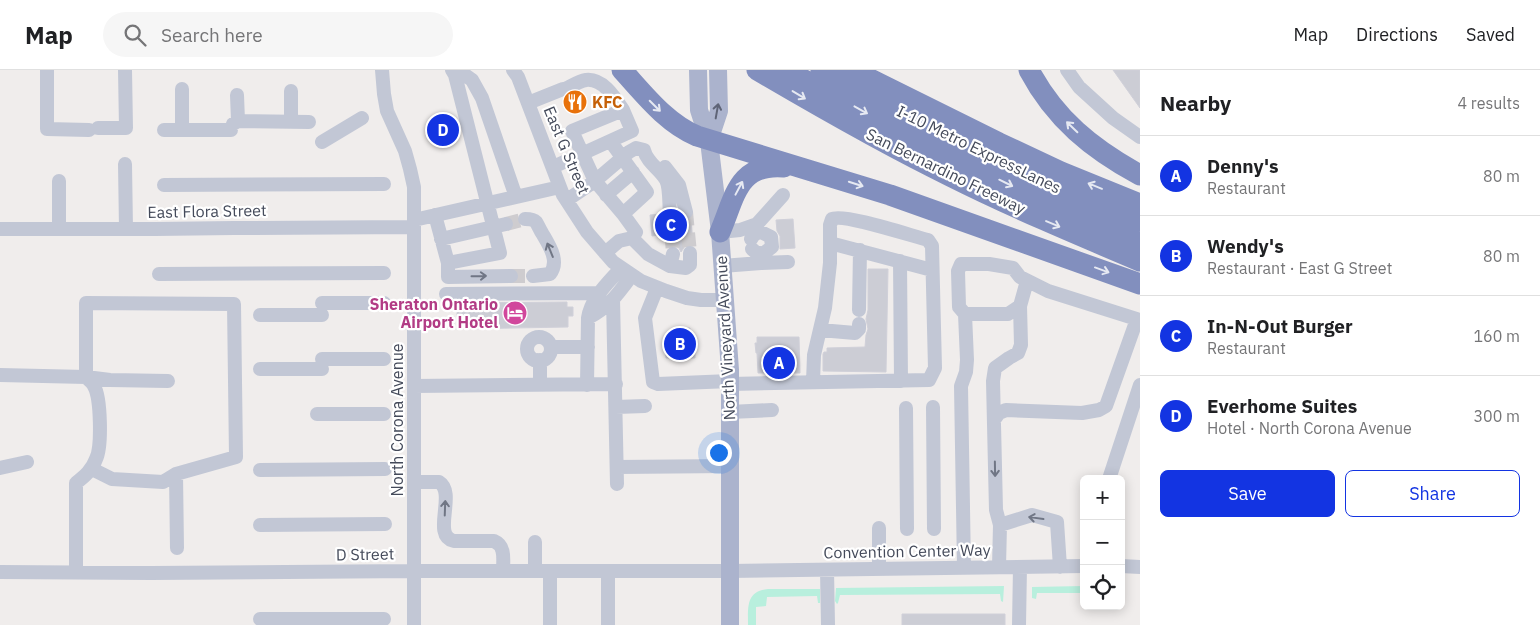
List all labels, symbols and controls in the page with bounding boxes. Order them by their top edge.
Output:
search box [103,12,453,57]
text: Map [25,19,73,51]
icon: search [121,21,149,49]
text: Search here [161,23,263,47]
text: Map [1293,23,1328,46]
text: Directions [1356,23,1438,46]
text: Saved [1466,23,1515,46]
restaurant icon: KFC [562,89,588,115]
text: Nearby [1160,89,1231,117]
one-way arrow [792,90,806,100]
place label: KFC [592,92,622,112]
text: 4 results [1457,93,1520,113]
one-way arrow [649,100,661,112]
street label: I-10 Metro ExpressLanes [894,101,1064,197]
street label: East G Street [539,103,595,197]
one-way arrow [713,104,723,120]
one-way arrow [853,105,868,115]
pin: D [427,111,459,149]
one-way arrow [1065,121,1078,133]
street label: San Bernardino Freeway [863,124,1029,218]
text: Denny's [1207,154,1279,178]
text: A [1171,166,1181,186]
text: 80 m [1483,166,1520,186]
text: Restaurant [1207,178,1286,198]
one-way arrow [998,179,1013,188]
one-way arrow [734,180,744,195]
one-way arrow [847,180,863,190]
one-way arrow [1088,180,1103,190]
street label: East Flora Street [147,200,267,222]
pin: C [655,206,687,244]
one-way arrow [1045,219,1060,229]
text: Wendy's [1207,234,1284,258]
one-way arrow [545,243,554,258]
text: B [1171,246,1181,266]
text: 80 m [1483,246,1520,266]
street label: North Vineyard Avenue [711,255,739,421]
text: Restaurant · East G Street [1207,258,1392,278]
one-way arrow [1093,266,1109,275]
one-way arrow [471,272,487,281]
place label: Sheraton Ontario Airport Hotel [370,294,498,332]
hotel icon: Sheraton Ontario Airport Hotel [502,300,528,326]
text: In-N-Out Burger [1207,314,1353,338]
pin: B [664,325,696,363]
text: C [1171,326,1181,346]
text: 160 m [1473,326,1520,346]
text: Restaurant [1207,338,1286,358]
street label: North Corona Avenue [387,343,407,497]
pin: A [763,344,795,382]
text: Everhome Suites [1207,394,1357,418]
text: D [1170,406,1182,426]
text: 300 m [1473,406,1520,426]
text: Hotel · North Corona Avenue [1207,418,1412,438]
your location [706,440,732,466]
one-way arrow [990,460,1000,477]
button: Save [1160,470,1335,517]
button: Share [1345,470,1520,517]
map controls [1080,475,1125,610]
button: + [1080,475,1125,520]
one-way arrow [441,500,450,516]
one-way arrow [1028,512,1044,522]
button: − [1080,520,1125,565]
street label: Convention Center Way [823,540,991,562]
street label: D Street [336,543,394,565]
button: locate [1080,565,1125,610]

